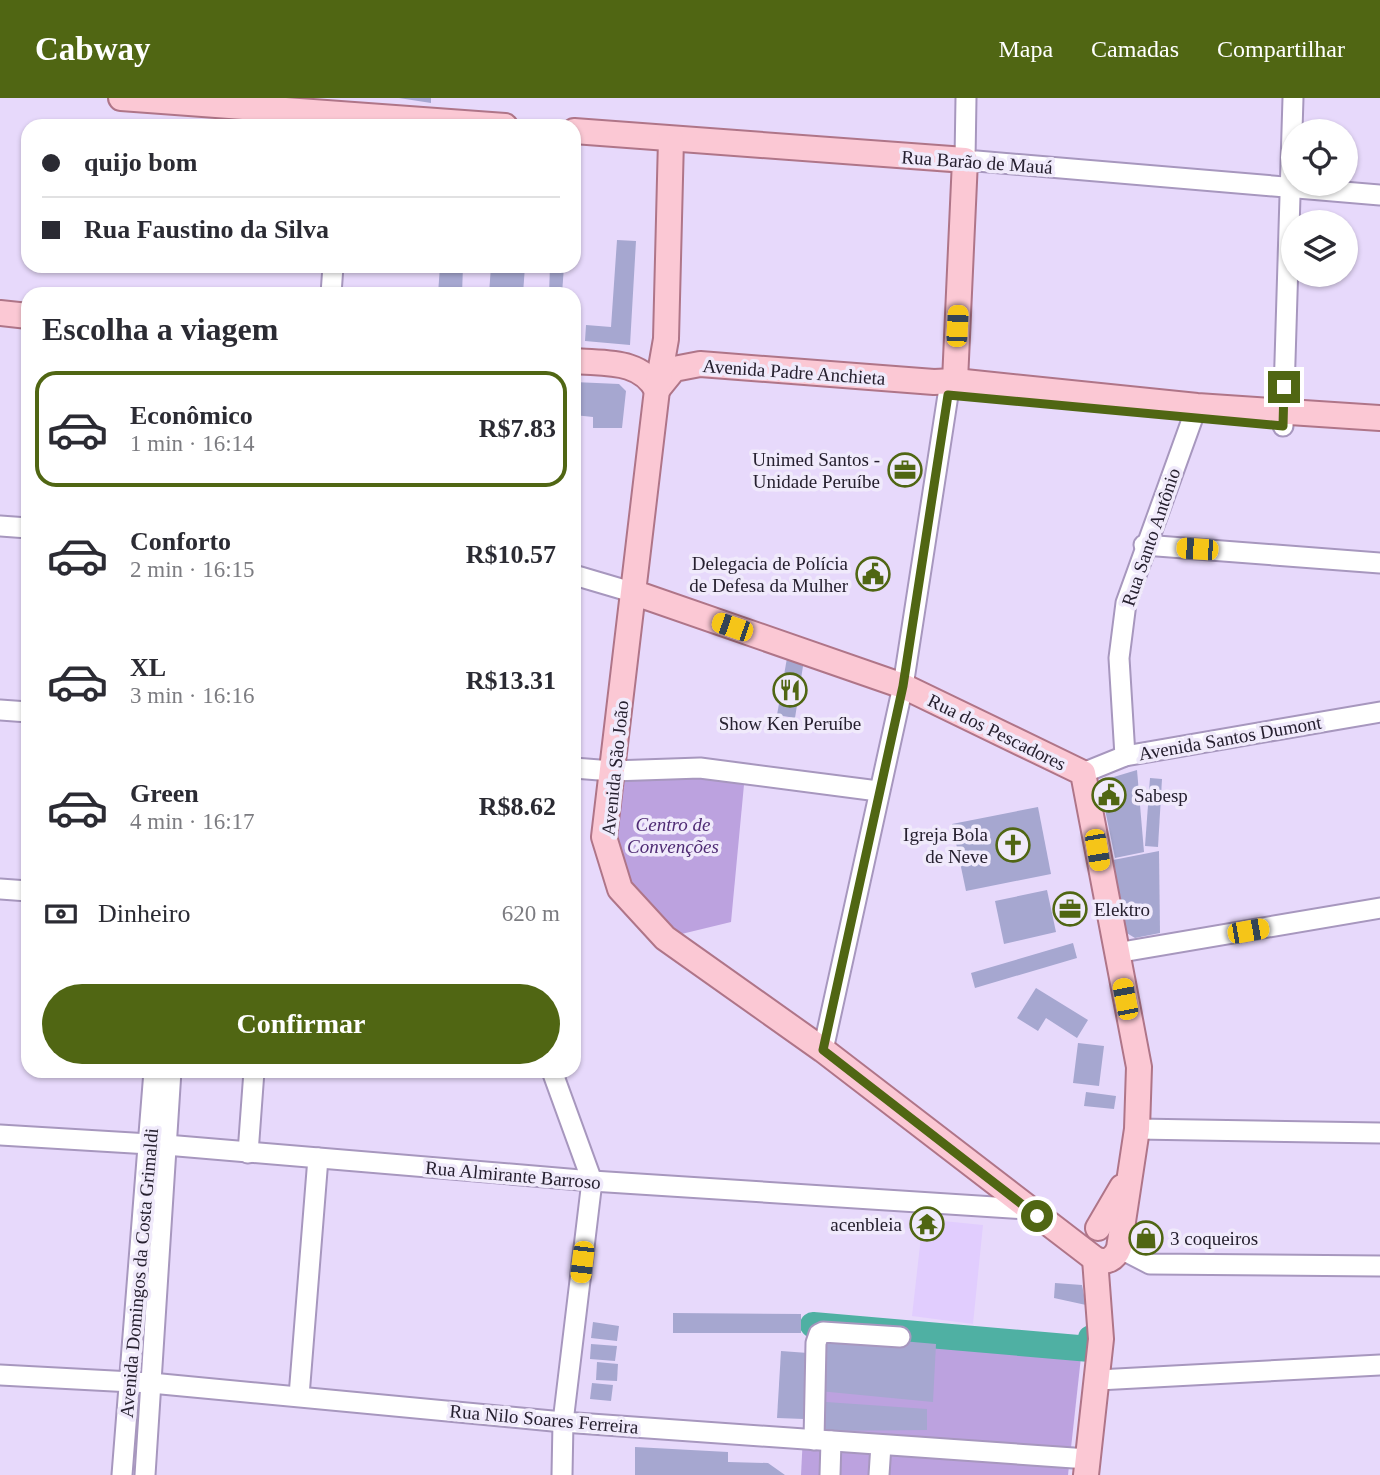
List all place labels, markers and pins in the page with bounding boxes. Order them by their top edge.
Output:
place label: Unimed Santos - Unidade Peruíbe [752,449,880,492]
office icon: Unimed Santos - Unidade Peruíbe [886,451,924,489]
place label: Delegacia de Polícia de Defesa da Mulher [689,553,849,596]
public building icon: Delegacia de Polícia de Defesa da Mulher [854,555,892,593]
restaurant icon: Show Ken Peruíbe [771,671,809,709]
place label: Show Ken Peruíbe [719,713,861,734]
public building icon: Sabesp [1090,776,1128,814]
place label: Sabesp [1134,785,1188,806]
place label: Igreja Bola de Neve [903,824,989,867]
church icon: Igreja Bola de Neve [994,826,1032,864]
office icon: Elektro [1051,890,1089,928]
place label: Elektro [1094,899,1150,920]
temple icon: acenbleia [908,1205,946,1243]
place label: acenbleia [830,1214,903,1235]
shop icon: 3 coqueiros [1127,1219,1165,1257]
place label: 3 coqueiros [1170,1228,1258,1249]

